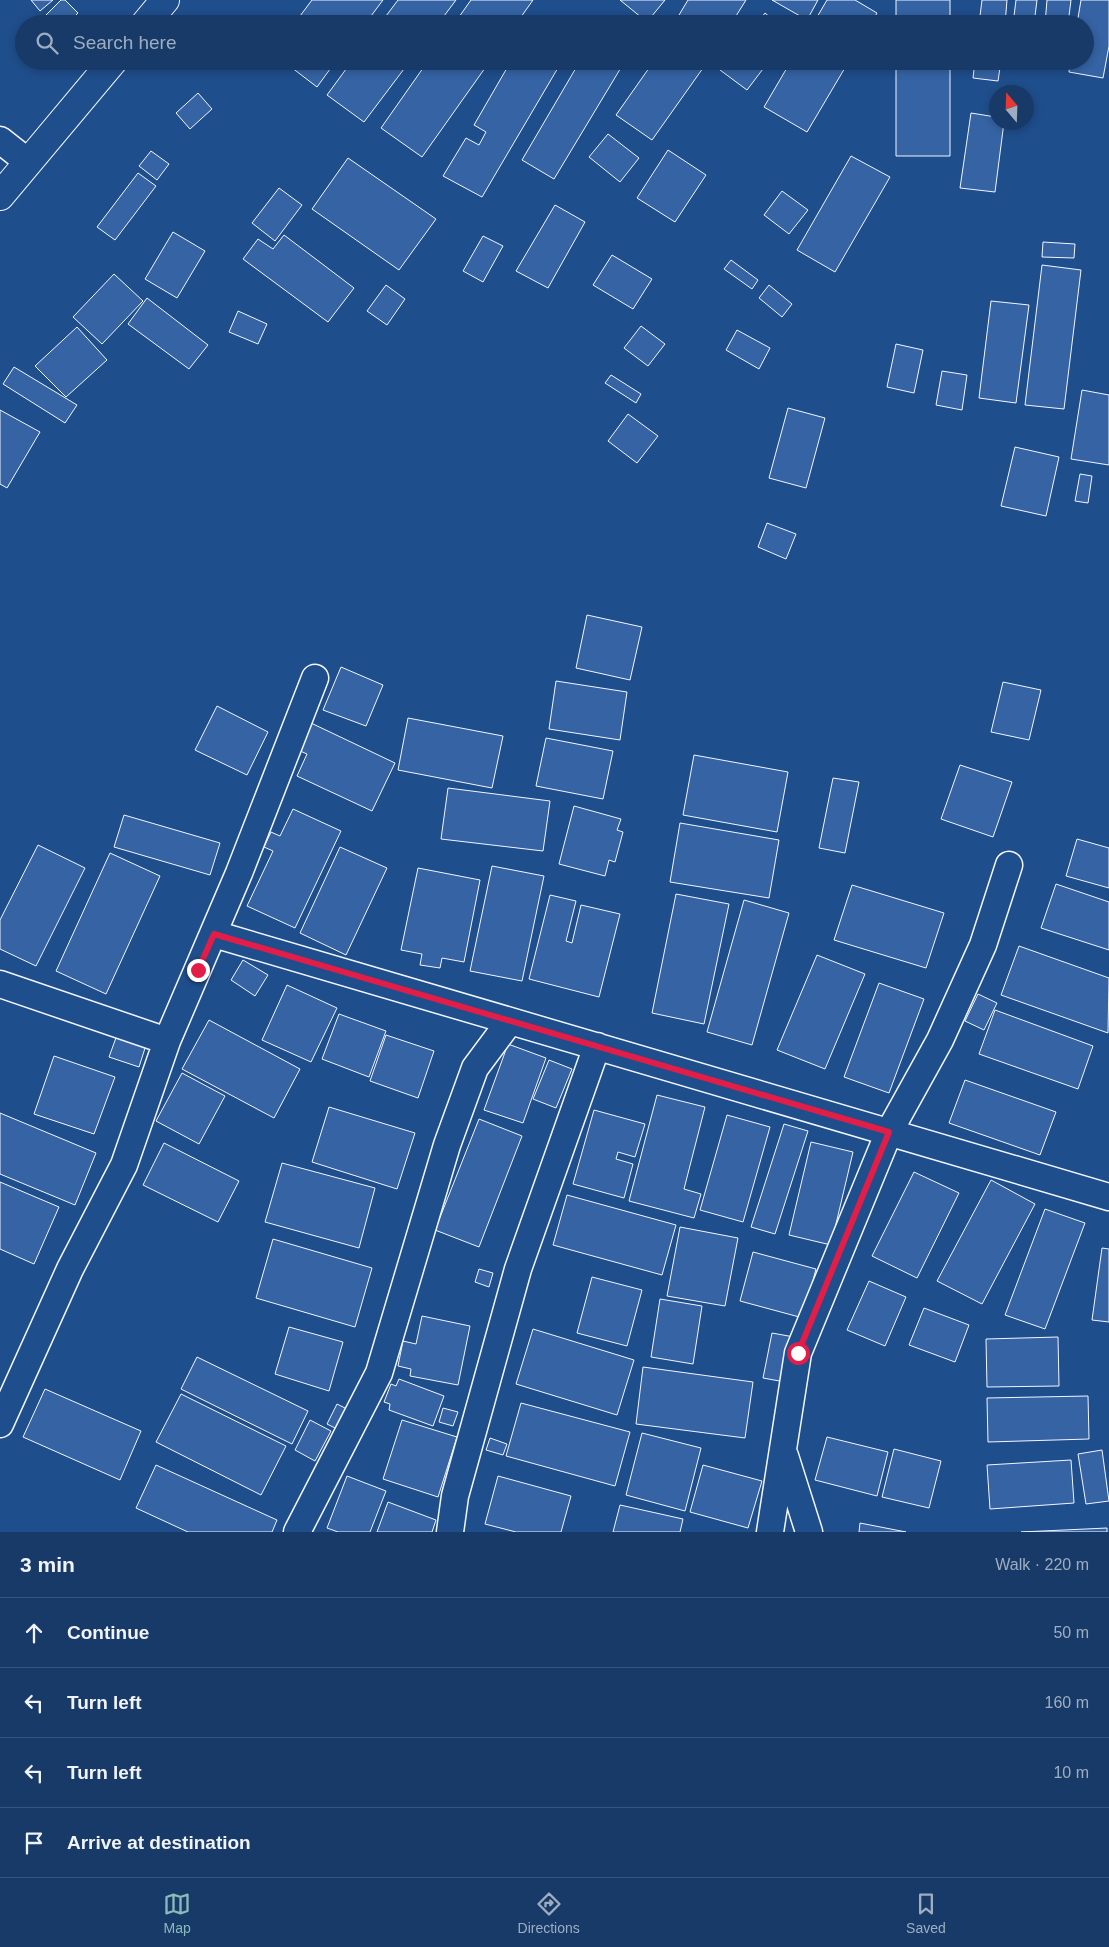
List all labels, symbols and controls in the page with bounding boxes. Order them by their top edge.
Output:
search box [15,15,1094,70]
icon: search [33,29,61,57]
text: Search here [73,32,177,53]
north arrow [989,85,1034,130]
route end [187,959,210,982]
route start [787,1342,810,1365]
text: 3 min [20,1553,75,1576]
text: Walk · 220 m [995,1556,1089,1573]
icon: ahead [20,1619,48,1647]
text: Continue [67,1622,149,1643]
text: 50 m [1053,1624,1089,1641]
icon: left [20,1689,48,1717]
text: Turn left [67,1692,142,1713]
text: 160 m [1045,1694,1089,1711]
icon: left [20,1759,48,1787]
text: Turn left [67,1762,142,1783]
text: 10 m [1053,1764,1089,1781]
icon: arrive [20,1829,48,1857]
text: Arrive at destination [67,1832,251,1853]
tab: Map [163,1890,191,1936]
tab: Directions [518,1890,580,1936]
tab: Saved [906,1890,946,1936]

